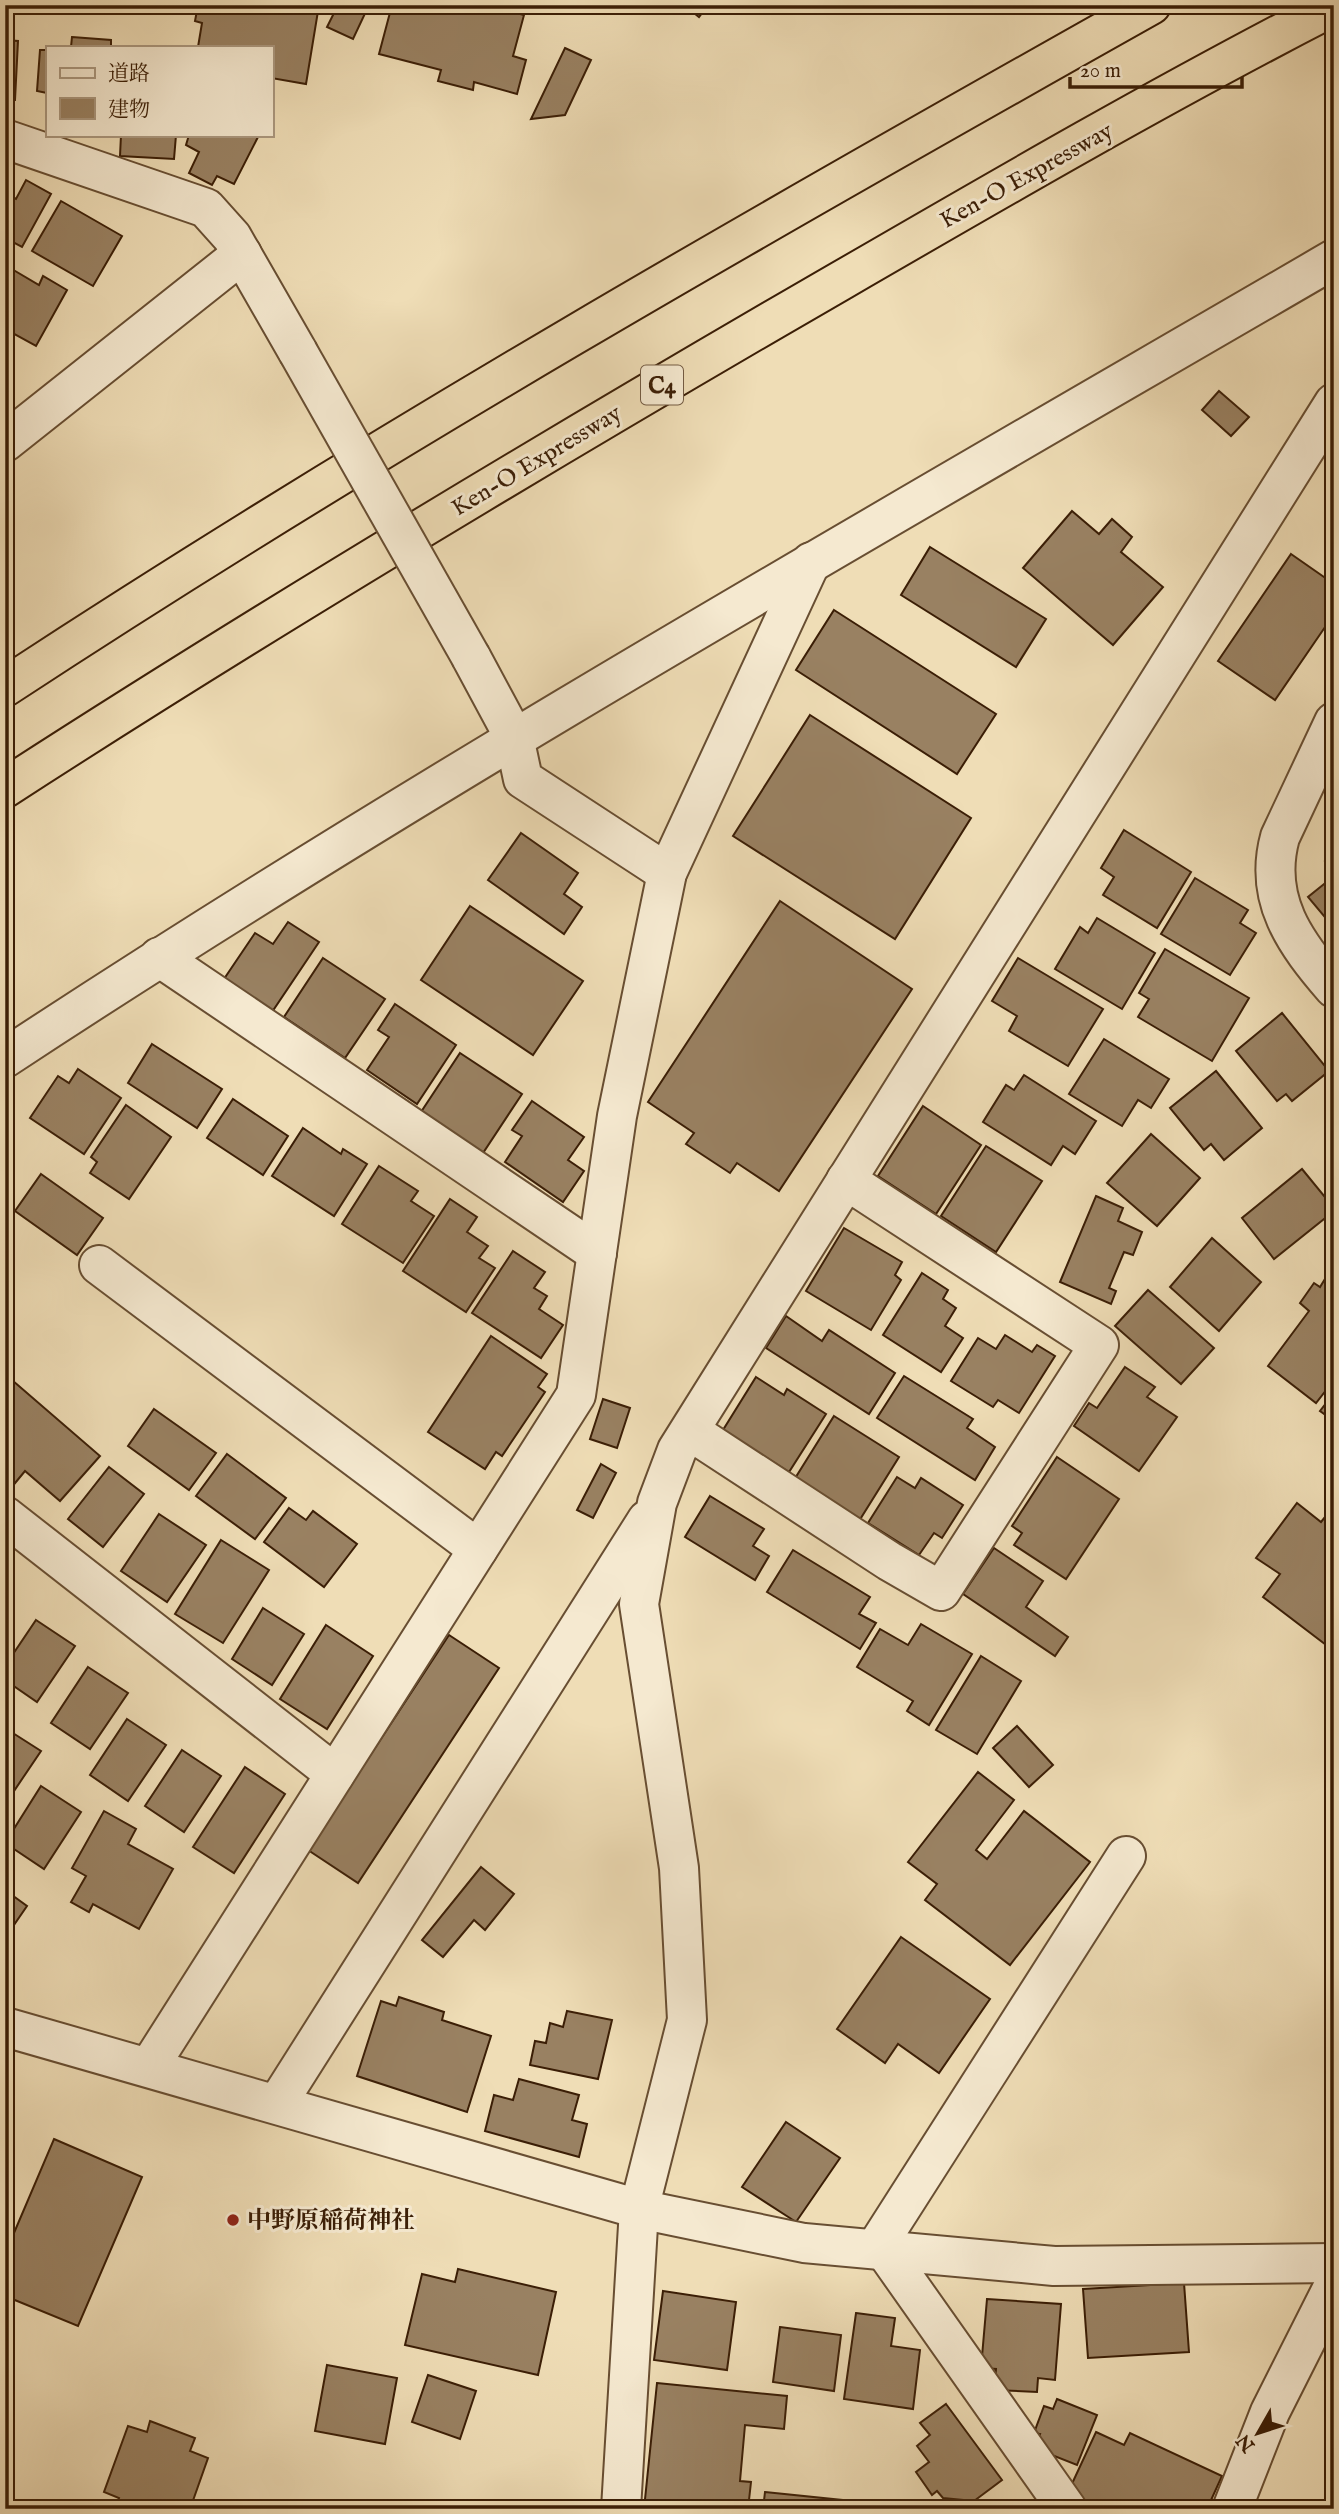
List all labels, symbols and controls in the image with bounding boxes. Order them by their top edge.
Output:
legend [46,46,273,136]
scale bar [1070,46,1241,90]
text: 20 m [1080,58,1121,85]
text: 道路 [108,61,150,88]
text: 建物 [108,97,150,124]
street label: Ken-O Expressway [935,116,1119,237]
road number: C4 [641,366,683,404]
street label: Ken-O Expressway [446,398,628,524]
place label: 中野原稲荷神社 [247,2206,415,2237]
marker: 中野原稲荷神社 [225,2212,241,2228]
north arrow [1224,2398,1294,2468]
text: N [1231,2428,1261,2457]

